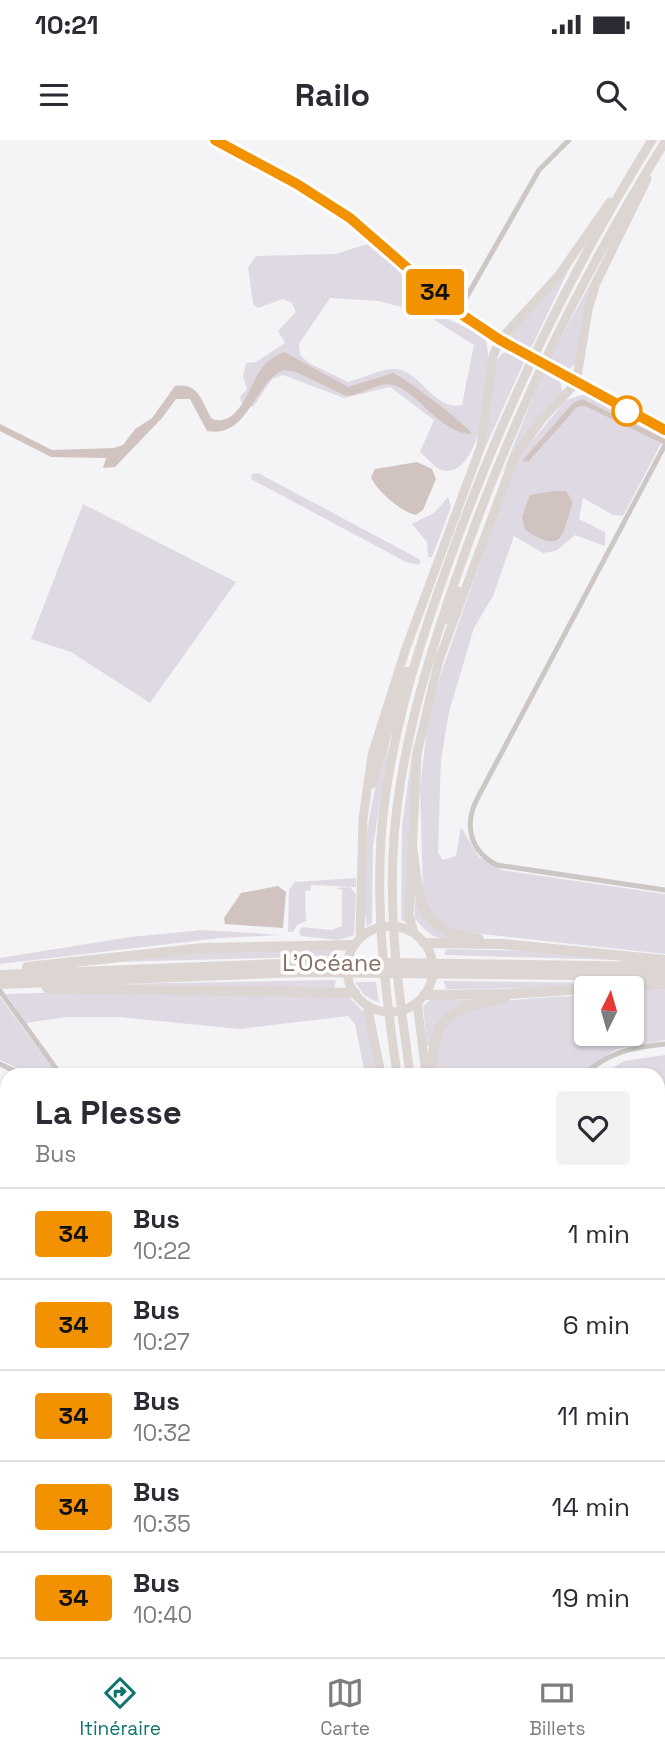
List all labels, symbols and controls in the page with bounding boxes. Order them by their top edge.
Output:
text: 10:21 [35,8,99,42]
text: Railo [295,75,370,115]
icon: menu [35,76,73,114]
icon: search [592,76,630,114]
line badge: 34 [404,269,466,315]
text: 34 [420,276,450,307]
unlabelled marker [612,396,642,426]
street label: L’Océane [282,948,382,978]
north arrow [574,976,644,1046]
map controls [574,976,644,1046]
button: heart [556,1091,630,1165]
text: La Plesse [35,1092,182,1134]
text: Bus [35,1139,76,1169]
text: Bus [133,1202,180,1236]
text: 1 min [568,1217,630,1251]
text: 34 [59,1218,88,1249]
text: 10:22 [133,1236,191,1266]
text: Bus [133,1293,180,1327]
text: 6 min [563,1308,630,1342]
text: 34 [59,1309,88,1340]
text: 10:27 [133,1327,190,1357]
text: Bus [133,1384,180,1418]
text: 11 min [557,1399,630,1433]
text: 34 [59,1400,88,1431]
text: 10:32 [133,1418,191,1448]
text: Bus [133,1475,180,1509]
text: 14 min [552,1490,630,1524]
text: 34 [59,1491,88,1522]
text: 10:35 [133,1509,191,1539]
text: Bus [133,1566,180,1600]
text: 19 min [552,1581,630,1615]
text: 34 [59,1582,88,1613]
text: 10:40 [133,1600,192,1630]
tab: Itinéraire [80,1674,161,1741]
tab: Carte [320,1674,370,1741]
tab: Billets [529,1674,585,1741]

